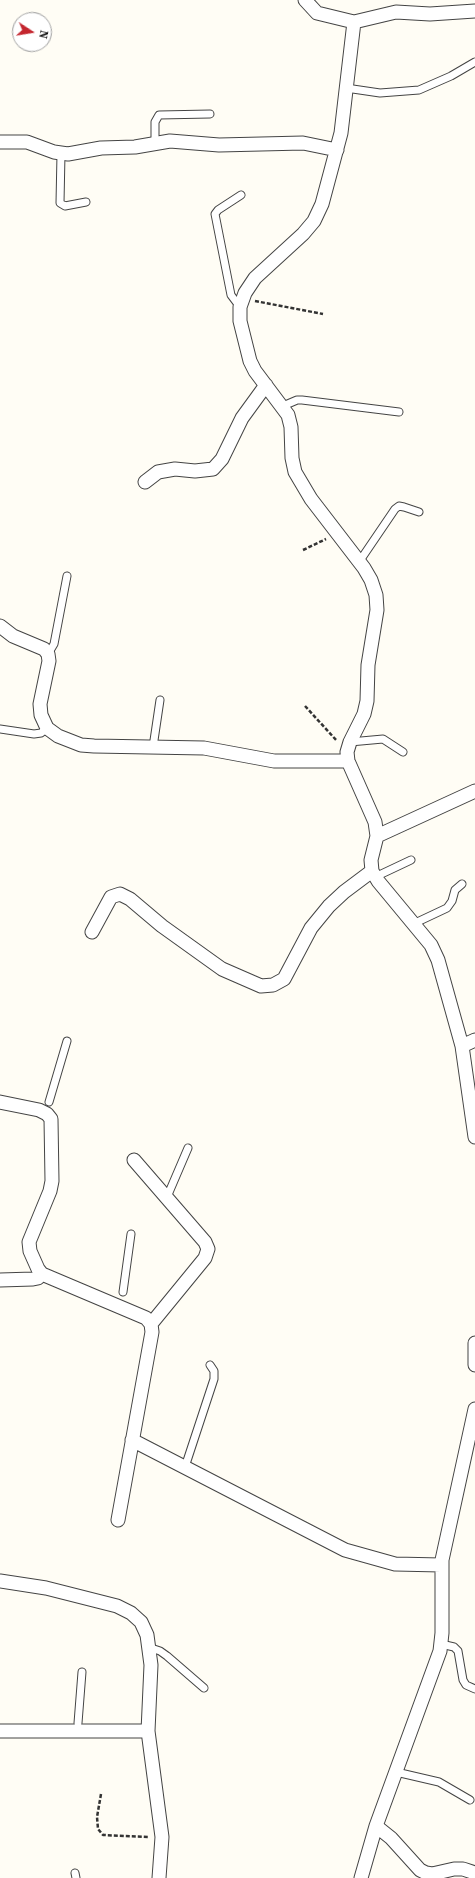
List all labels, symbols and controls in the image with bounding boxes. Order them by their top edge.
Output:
north arrow [12,12,52,52]
text: N [35,29,51,40]

